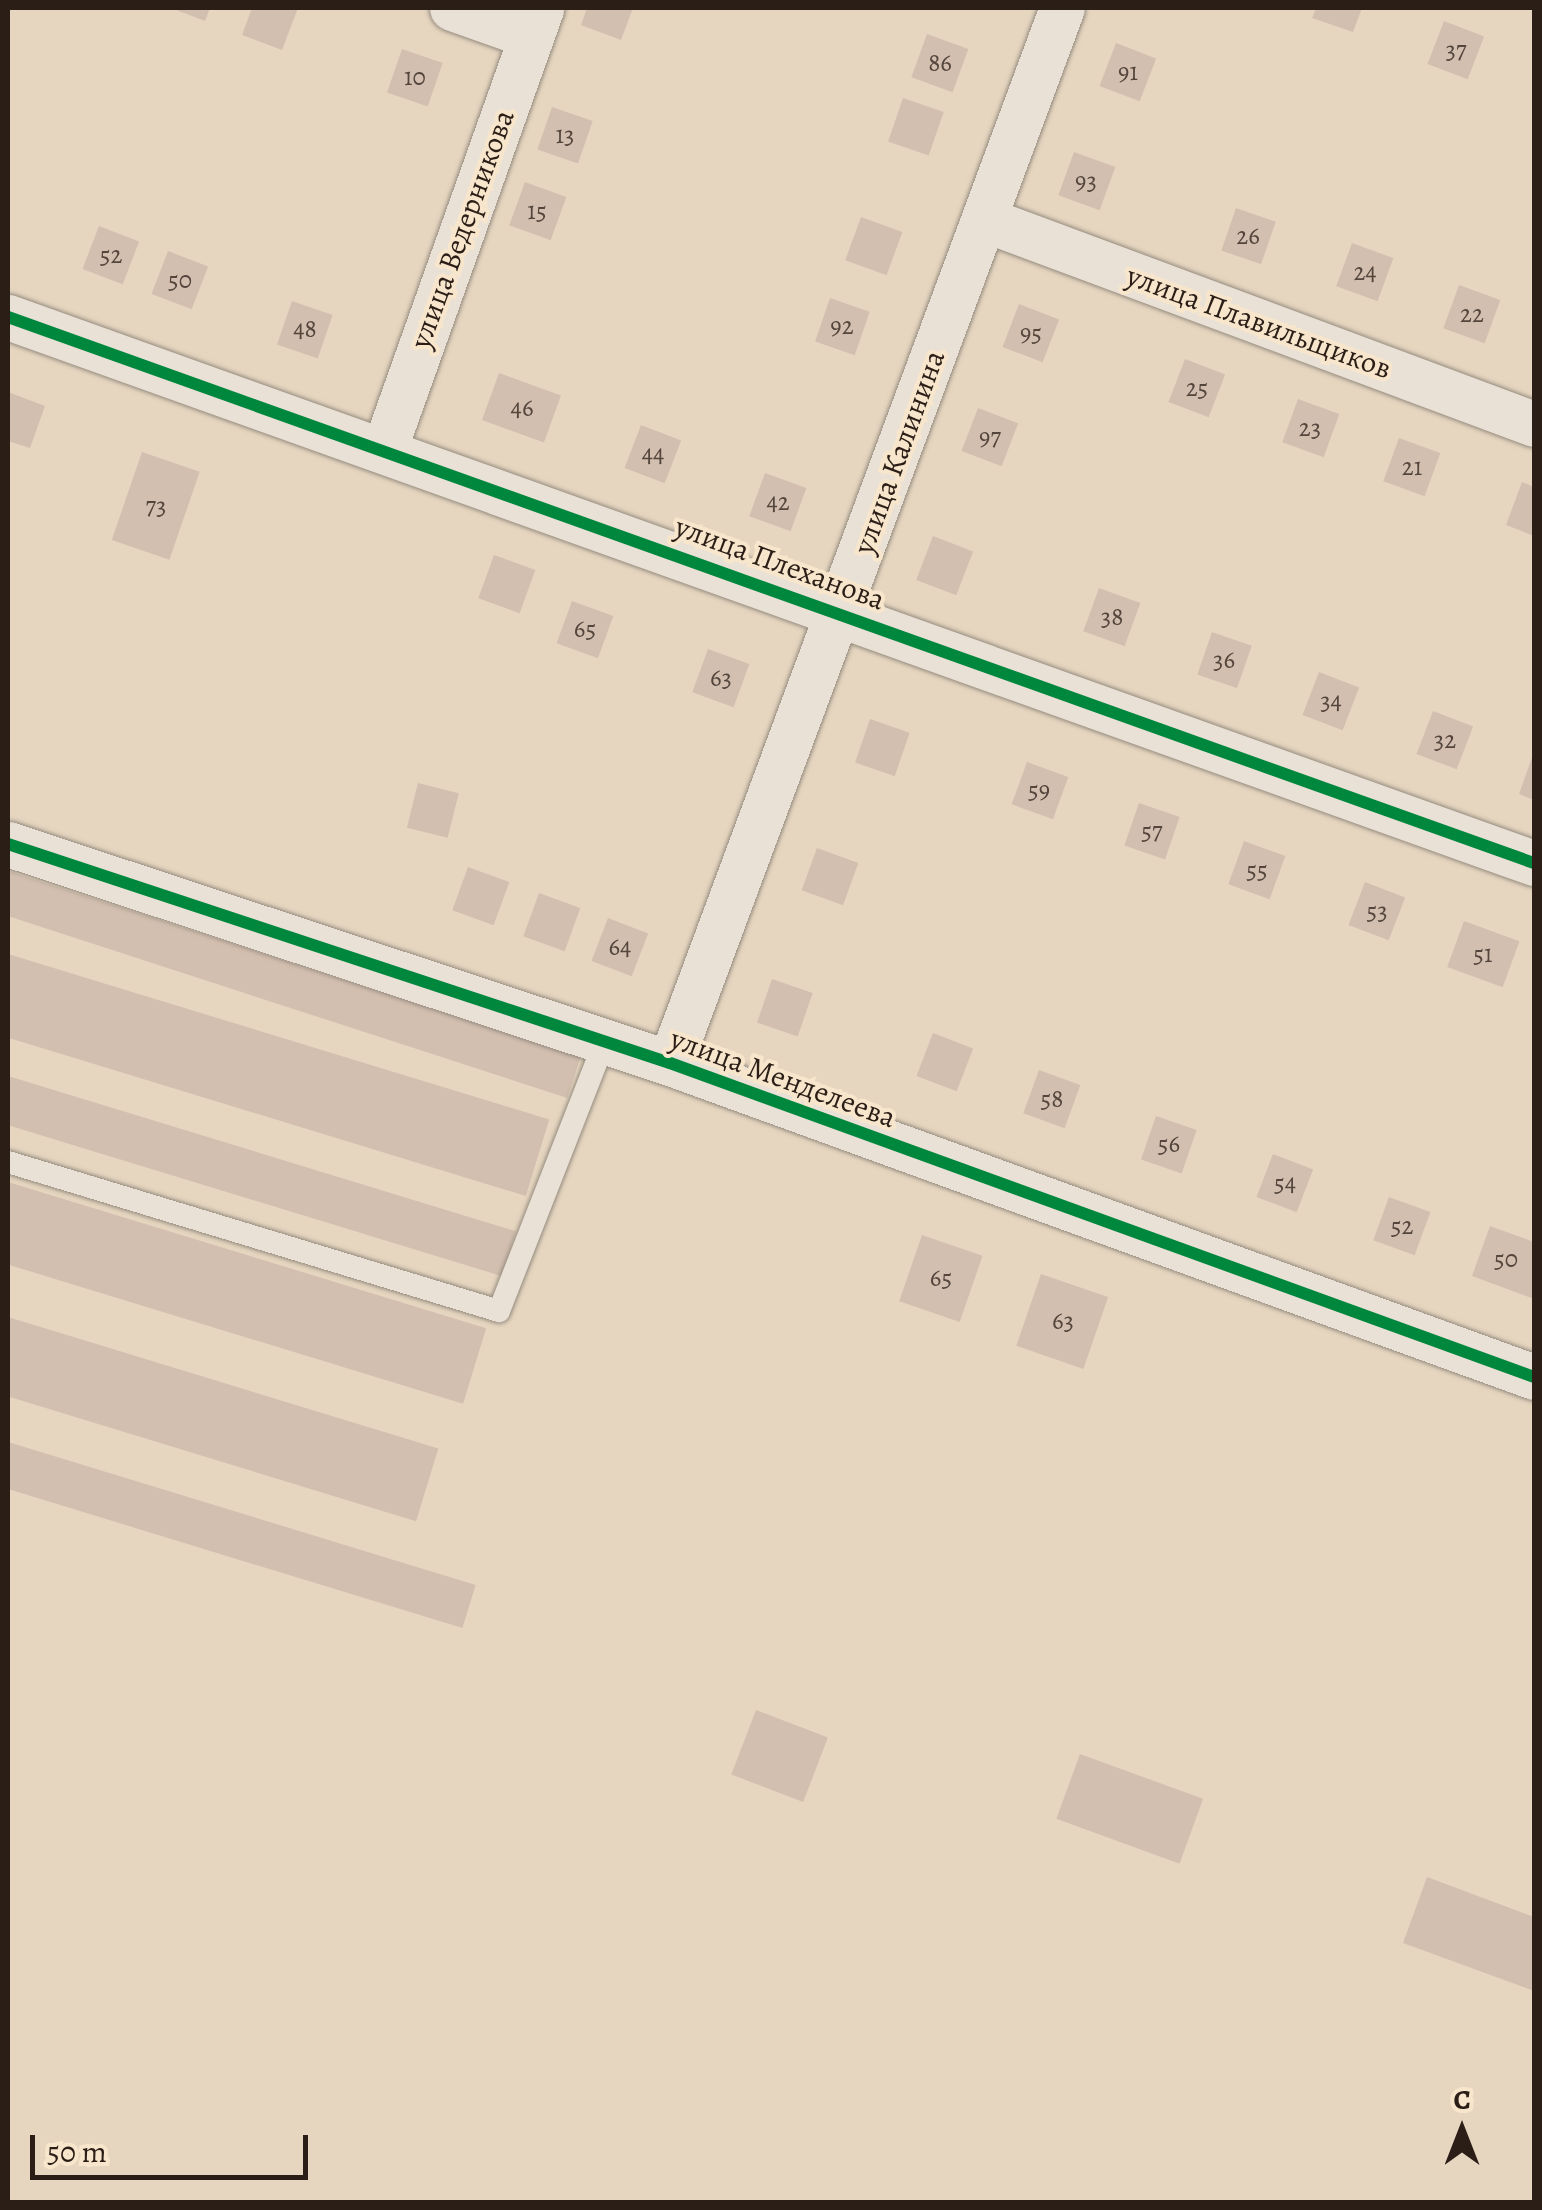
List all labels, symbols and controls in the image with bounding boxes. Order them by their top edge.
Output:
house number: 37 [1446,35,1466,65]
house number: 86 [928,48,952,78]
house number: 91 [1118,57,1138,87]
house number: 10 [404,62,426,92]
street label: улица Ведерникова [402,105,522,353]
house number: 13 [556,120,574,150]
house number: 93 [1075,166,1097,196]
house number: 15 [527,196,547,226]
house number: 26 [1236,221,1260,251]
house number: 52 [100,240,122,270]
street label: улица Плавильщиков [1122,257,1396,387]
house number: 24 [1353,257,1377,287]
house number: 50 [168,265,192,295]
house number: 22 [1460,299,1484,329]
house number: 92 [830,311,854,341]
house number: 48 [293,314,317,344]
house number: 95 [1020,318,1042,348]
street label: улица Калинина [845,345,953,559]
house number: 25 [1186,373,1208,403]
house number: 46 [511,393,533,423]
house number: 23 [1299,413,1321,443]
house number: 97 [979,422,1001,452]
house number: 44 [642,439,664,469]
house number: 21 [1402,452,1422,482]
house number: 42 [766,487,790,517]
house number: 73 [146,491,166,521]
street label: улица Плеханова [670,508,890,618]
house number: 38 [1101,602,1123,632]
house number: 65 [574,614,596,644]
house number: 36 [1213,645,1235,675]
house number: 63 [710,663,732,693]
house number: 34 [1320,686,1342,716]
house number: 32 [1434,725,1456,755]
house number: 59 [1028,775,1050,805]
house number: 57 [1141,816,1163,846]
house number: 55 [1246,855,1268,885]
house number: 53 [1366,896,1388,926]
house number: 64 [609,932,631,962]
house number: 51 [1473,939,1493,969]
street label: улица Менделеева [665,1021,901,1135]
house number: 58 [1041,1084,1063,1114]
house number: 56 [1158,1129,1180,1159]
house number: 54 [1274,1168,1296,1198]
house number: 52 [1391,1211,1413,1241]
house number: 50 [1494,1244,1518,1274]
house number: 65 [930,1263,952,1293]
house number: 63 [1052,1306,1074,1336]
north arrow [1412,2080,1512,2180]
text: С [1453,2081,1471,2119]
scale bar [35,2115,312,2177]
text: 50 m [47,2132,107,2172]

